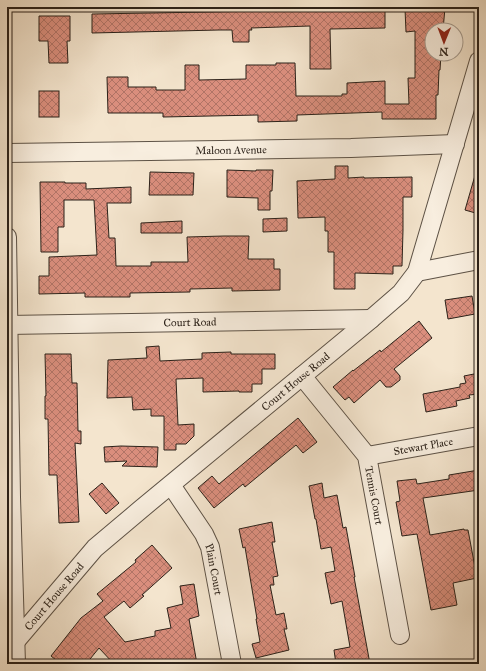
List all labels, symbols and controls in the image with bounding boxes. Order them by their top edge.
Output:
north arrow [424,22,464,62]
text: N [438,45,449,58]
street label: Maloon Avenue [195,143,267,157]
street label: Court Road [163,315,217,329]
street label: Court House Road [259,349,333,414]
street label: Stewart Place [392,434,454,458]
street label: Tennis Court [362,465,386,526]
street label: Plain Court [203,541,225,596]
street label: Court House Road [21,559,87,633]

